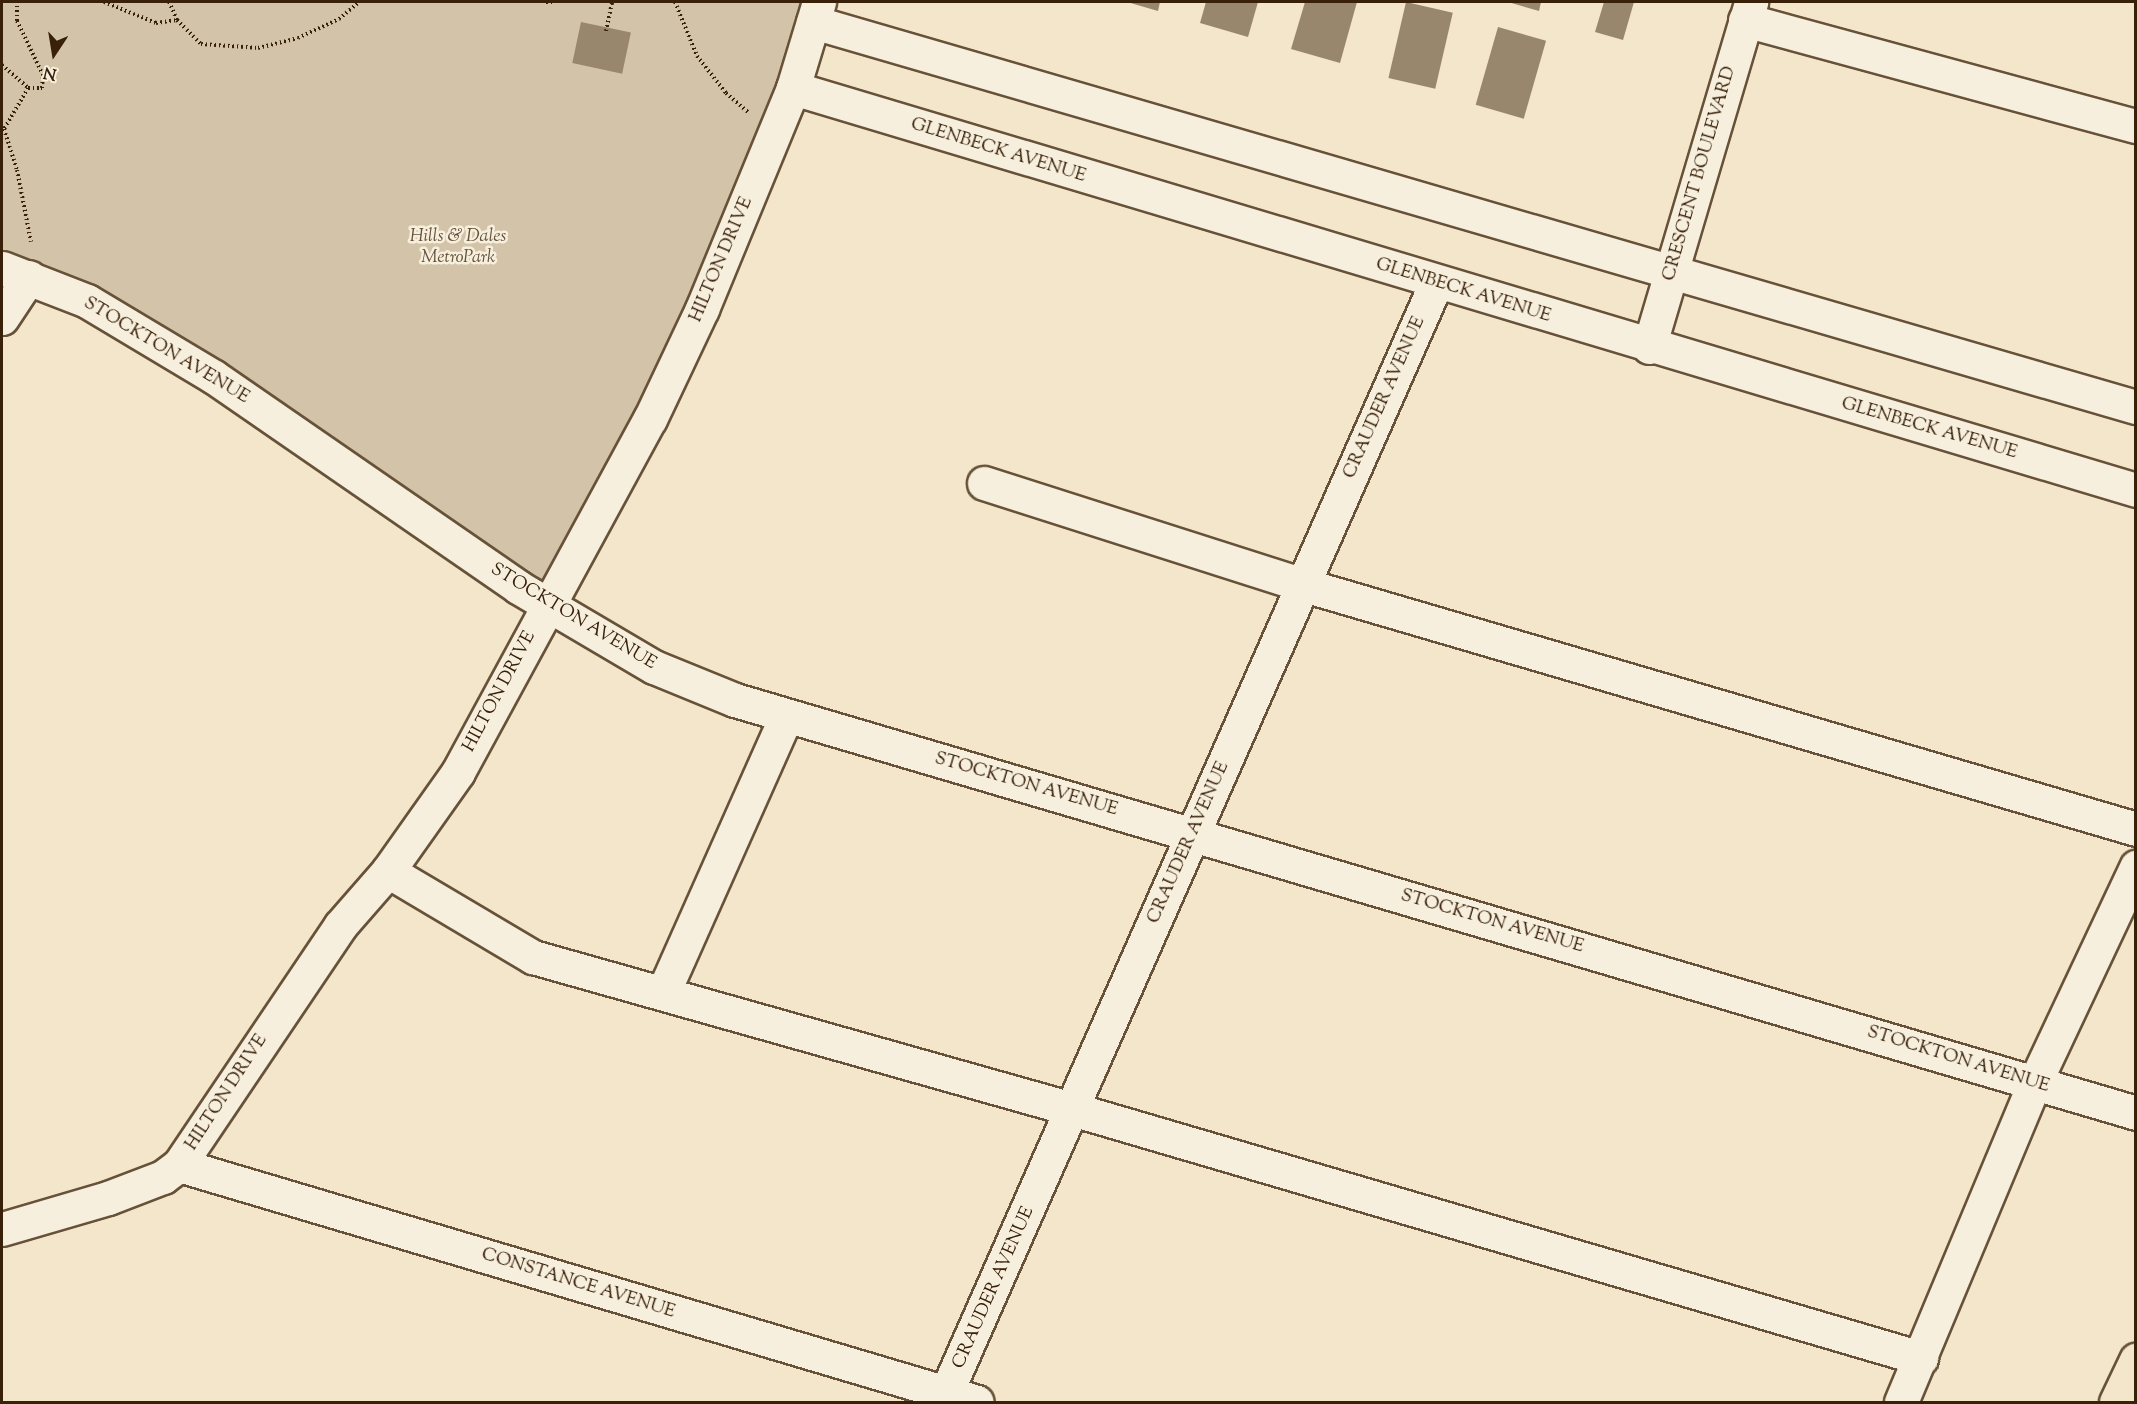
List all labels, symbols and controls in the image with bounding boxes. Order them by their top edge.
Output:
north arrow [24,24,84,84]
text: N [42,60,59,85]
street label: CRESCENT BOULEVARD [1659,64,1741,284]
street label: GLENBECK AVENUE [908,114,1088,188]
street label: HILTON DRIVE [686,194,758,326]
park label: Hills & Dales MetroPark [410,227,506,270]
street label: GLENBECK AVENUE [1373,254,1553,328]
street label: STOCKTON AVENUE [79,293,253,409]
street label: CRAUDER AVENUE [1340,314,1430,482]
street label: GLENBECK AVENUE [1839,394,2019,464]
street label: STOCKTON AVENUE [486,559,660,675]
street label: HILTON DRIVE [459,628,541,756]
street label: STOCKTON AVENUE [932,749,1120,821]
street label: CRAUDER AVENUE [1144,759,1234,927]
street label: STOCKTON AVENUE [1398,886,1586,958]
street label: STOCKTON AVENUE [1864,1022,2052,1098]
street label: HILTON DRIVE [181,1031,273,1155]
street label: CRAUDER AVENUE [949,1204,1039,1372]
street label: CONSTANCE AVENUE [479,1244,677,1324]

